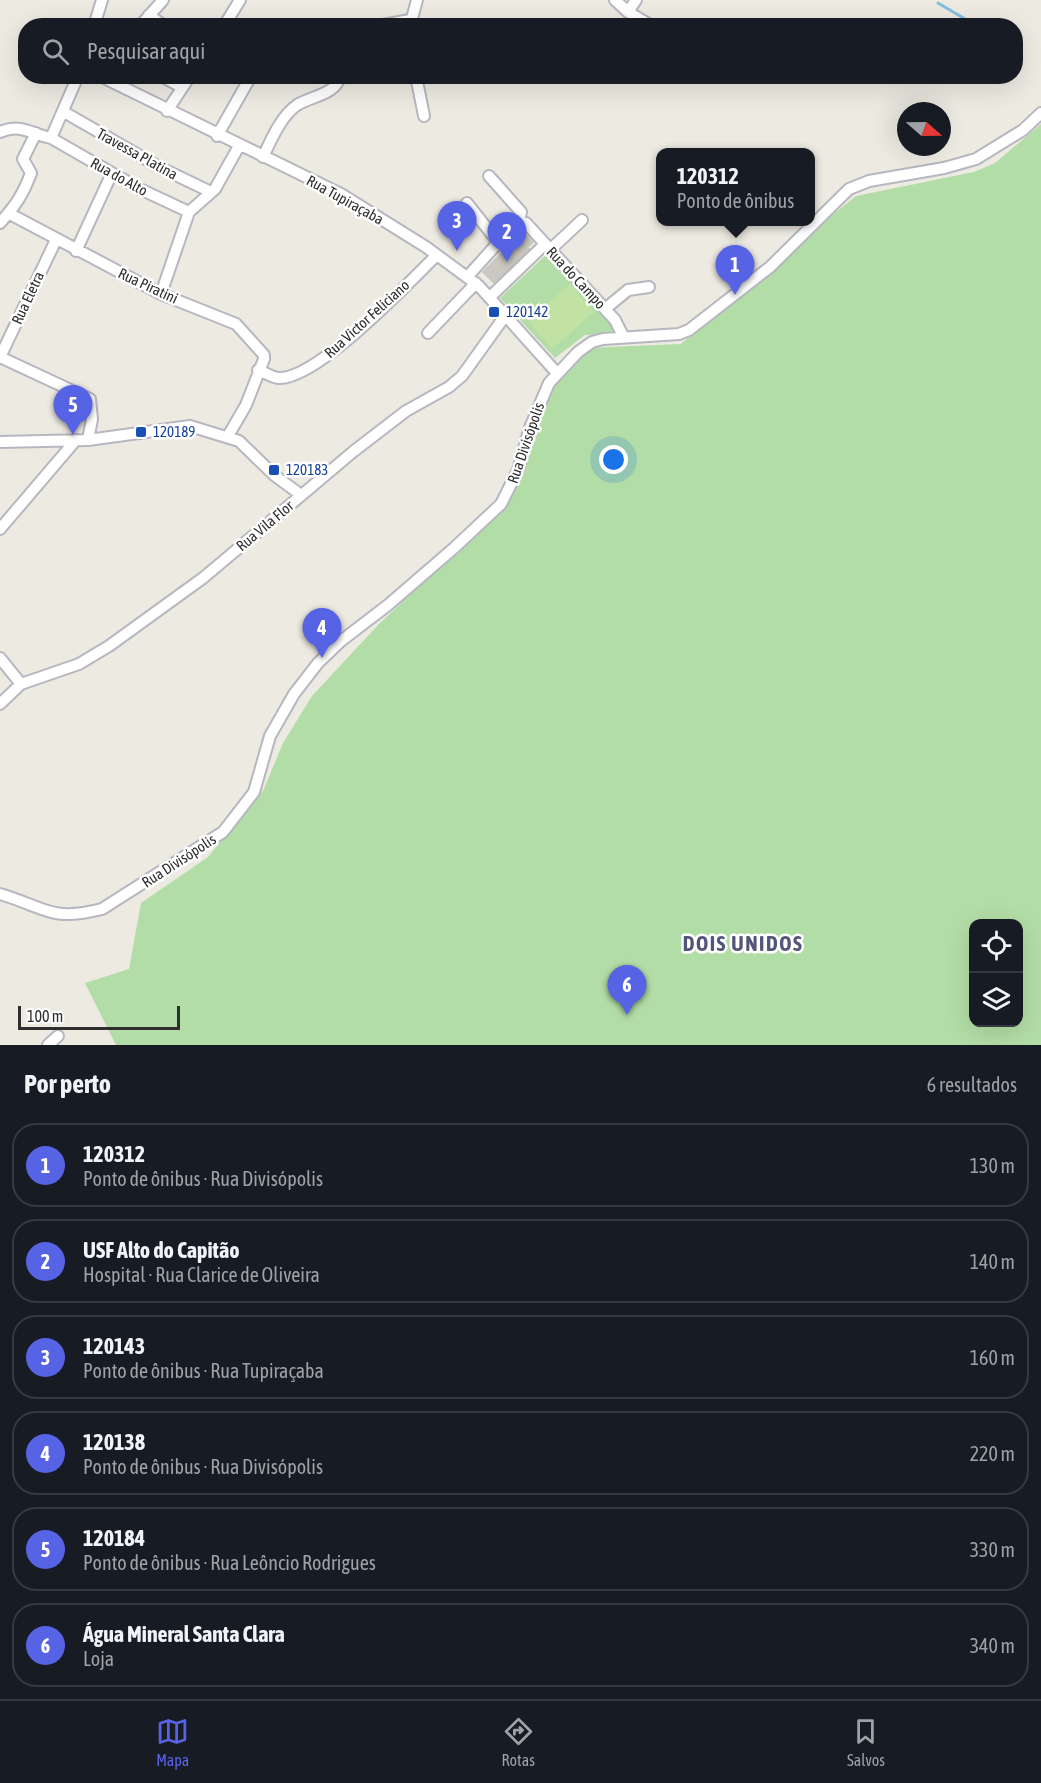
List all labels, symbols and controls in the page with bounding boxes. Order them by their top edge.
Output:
search box [18,18,1023,84]
icon: search [39,35,72,68]
text: Pesquisar aqui [87,38,205,64]
north arrow [897,102,951,156]
street label: Travessa Platina [94,124,181,183]
popup [656,148,815,226]
street label: Rua do Alto [88,154,151,199]
text: 120312 [677,163,739,189]
street label: Rua Tupiraçaba [304,171,387,228]
text: Ponto de ônibus [677,189,794,212]
pin: 3 [438,202,476,251]
pin: 2 [488,212,526,262]
street label: Rua do Campo [543,243,609,312]
pin: 1 [716,246,754,295]
street label: Rua Piratini [116,264,181,307]
street label: Rua Eletra [8,269,47,327]
street label: Rua Victor Feliciano [321,276,413,361]
place label: 120142 [506,303,548,320]
marker: 120142 [487,305,501,319]
pin: 5 [54,386,92,435]
street label: Rua Divisópolis [504,400,547,486]
place label: 120189 [153,423,195,440]
marker: 120189 [134,425,148,439]
your location [599,445,628,474]
place label: 120183 [286,461,328,478]
marker: 120183 [267,463,281,477]
street label: Rua Vila Flor [233,497,297,554]
pin: 4 [302,608,342,658]
street label: Rua Divisópolis [139,830,219,891]
map controls [969,919,1023,1027]
button: locate [969,919,1023,973]
district label: DOIS UNIDOS [683,931,803,955]
pin: 6 [608,966,646,1015]
button: layers [969,973,1023,1027]
scale bar [18,1003,180,1030]
text: 100 m [27,1007,63,1025]
text: Por perto [24,1069,111,1099]
text: 6 resultados [927,1073,1017,1096]
text: 120312 [83,1141,145,1167]
text: 1 [41,1154,50,1177]
text: 130 m [970,1154,1015,1177]
text: Ponto de ônibus · Rua Divisópolis [83,1167,323,1190]
text: USF Alto do Capitão [83,1237,240,1263]
text: 2 [41,1250,50,1273]
text: 140 m [970,1250,1015,1273]
text: Hospital · Rua Clarice de Oliveira [83,1263,320,1286]
text: 120143 [83,1333,145,1359]
text: 3 [41,1346,50,1369]
text: 160 m [970,1346,1015,1369]
text: Ponto de ônibus · Rua Tupiraçaba [83,1359,324,1382]
text: 120138 [83,1429,145,1455]
text: 4 [41,1442,50,1465]
text: 220 m [970,1442,1015,1465]
text: Ponto de ônibus · Rua Divisópolis [83,1455,323,1478]
text: 120184 [83,1525,145,1551]
text: 5 [41,1538,50,1561]
text: 330 m [970,1538,1015,1561]
text: Ponto de ônibus · Rua Leôncio Rodrigues [83,1551,376,1574]
text: Água Mineral Santa Clara [83,1621,285,1647]
text: 6 [41,1634,50,1657]
text: 340 m [970,1634,1015,1657]
text: Loja [83,1647,114,1670]
tab: Mapa [156,1715,189,1769]
tab: Rotas [502,1715,535,1769]
tab: Salvos [847,1715,885,1769]

